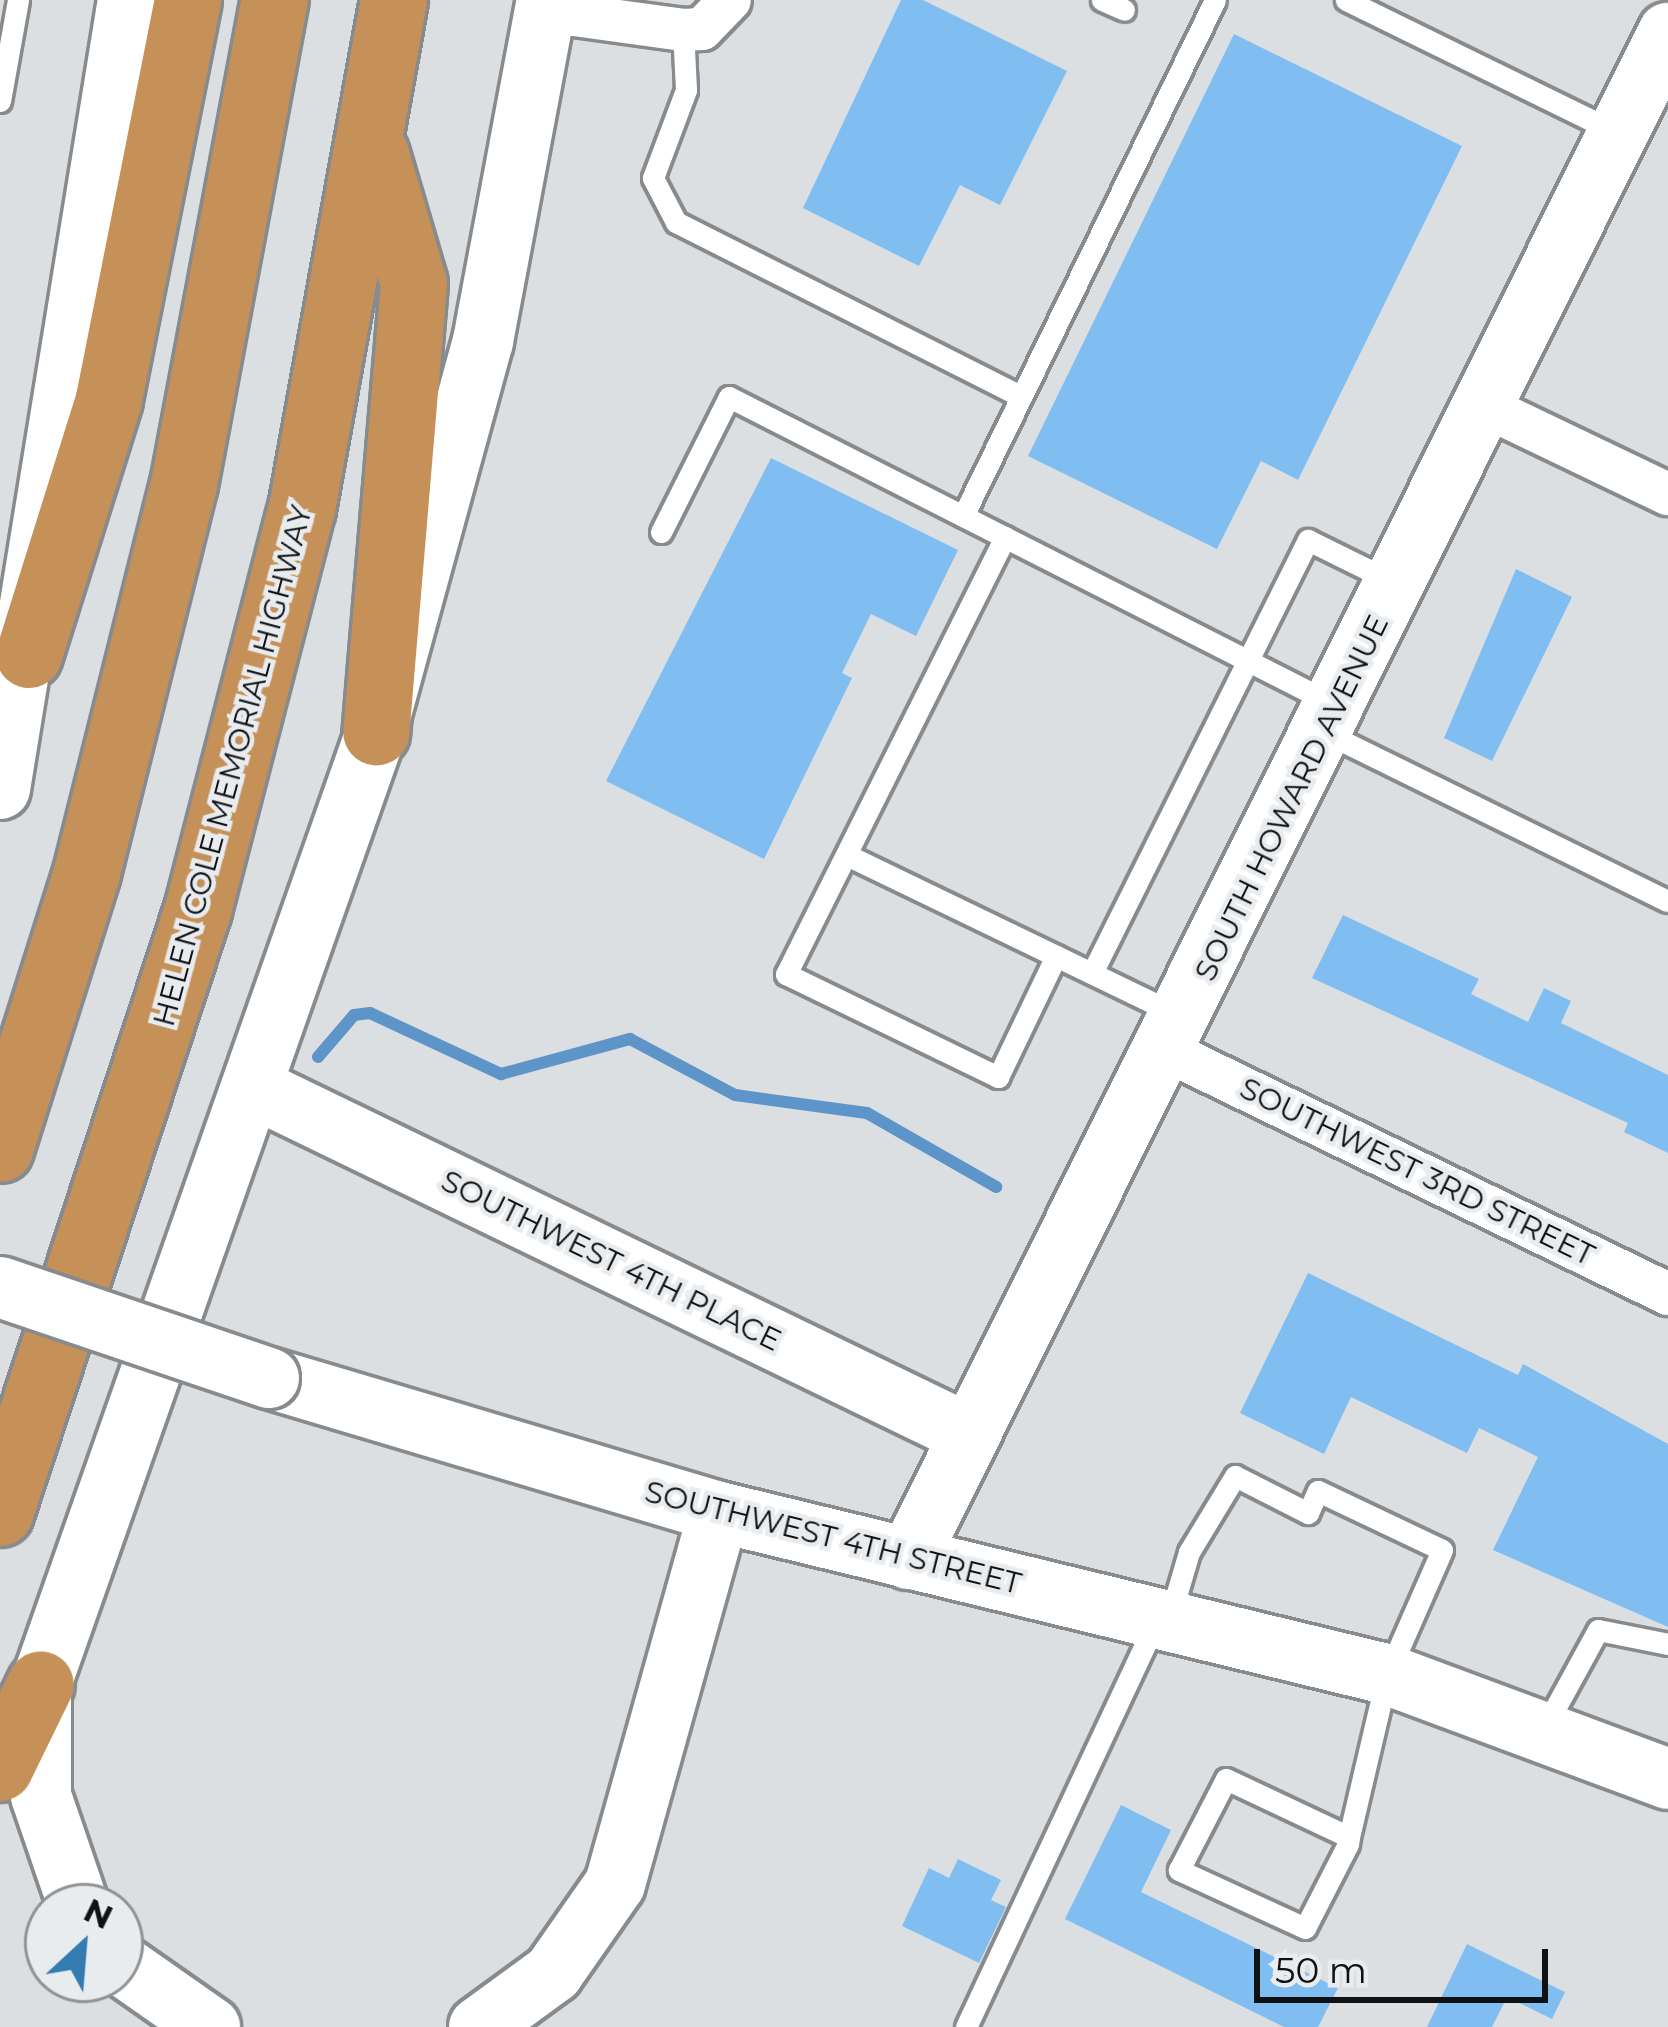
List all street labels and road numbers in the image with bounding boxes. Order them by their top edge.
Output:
street label: HELEN COLE MEMORIAL HIGHWAY [146,502,320,1030]
street label: SOUTH HOWARD AVENUE [1188,609,1396,987]
street label: SOUTHWEST 3RD STREET [1234,1070,1600,1274]
street label: SOUTHWEST 4TH PLACE [435,1163,787,1359]
street label: SOUTHWEST 4TH STREET [641,1474,1025,1602]

